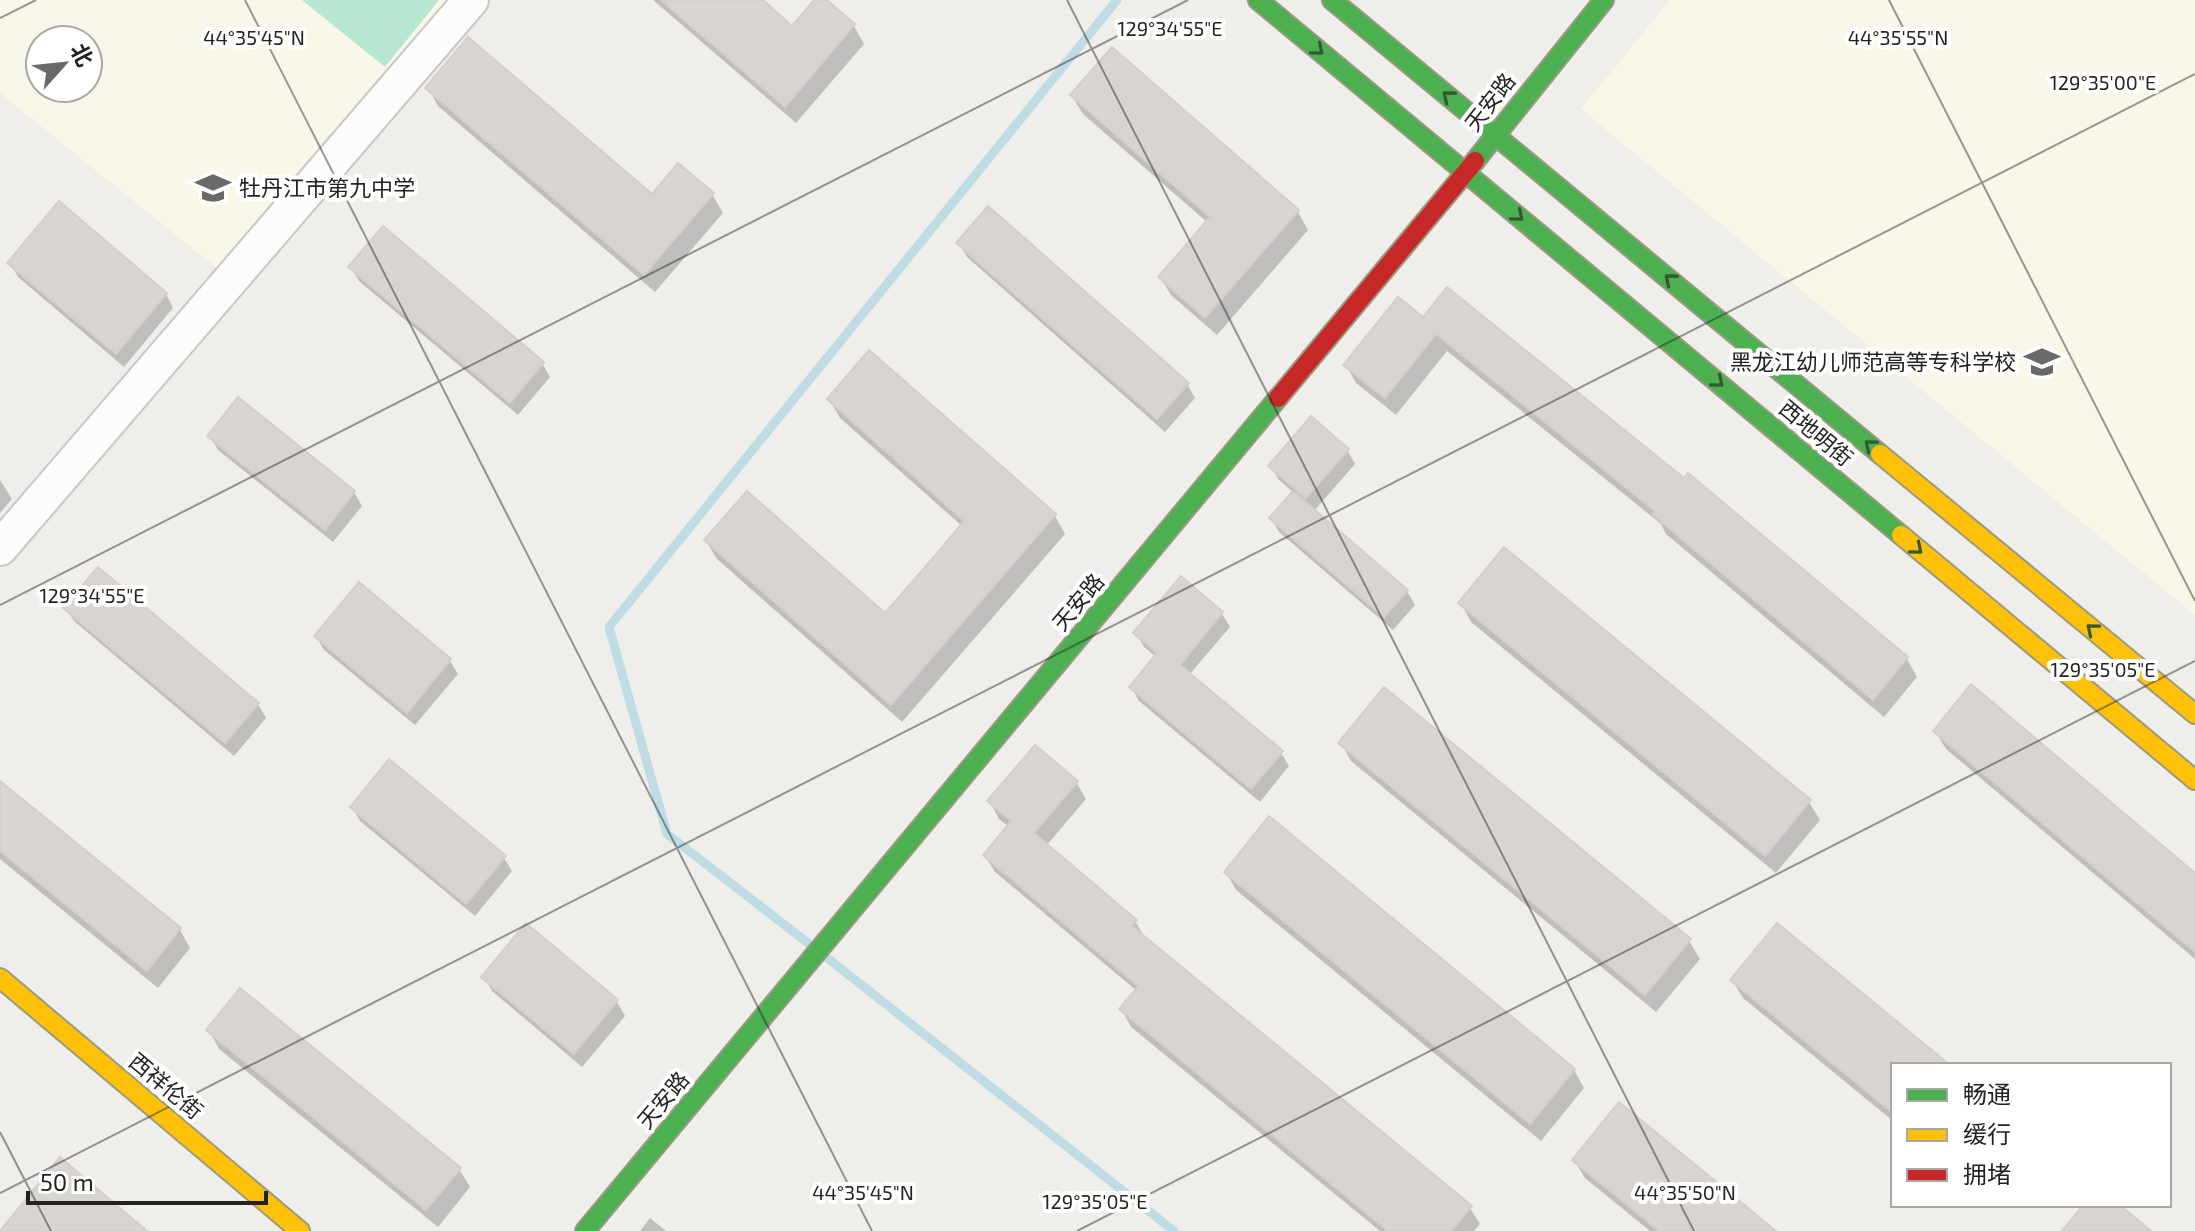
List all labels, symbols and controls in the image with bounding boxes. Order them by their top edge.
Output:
text: 129°34'55"E [1117,16,1223,40]
north arrow [24,24,104,104]
text: 44°35'45"N [203,25,305,49]
text: 44°35'55"N [1848,25,1948,49]
text: 北 [66,39,99,70]
one-way arrow [1309,40,1323,55]
street label: 天安路 [1459,67,1520,135]
text: 129°35'00"E [2050,70,2156,94]
one-way arrow [1443,91,1457,106]
school or university icon: 牡丹江市第九中学 [194,169,232,207]
place label: 牡丹江市第九中学 [239,174,415,200]
one-way arrow [1509,206,1523,221]
one-way arrow [1665,274,1679,289]
school or university icon: 黑龙江幼儿师范高等专科学校 [2023,343,2061,381]
place label: 黑龙江幼儿师范高等专科学校 [1730,348,2016,374]
one-way arrow [1708,372,1723,387]
street label: 西地明街 [1775,394,1859,470]
one-way arrow [1865,440,1879,455]
one-way arrow [1908,539,1923,554]
street label: 天安路 [1046,568,1108,635]
text: 129°34'55"E [39,583,145,607]
one-way arrow [2087,624,2101,639]
text: 129°35'05"E [2051,657,2155,681]
street label: 西祥伦街 [125,1047,209,1123]
legend [1891,1063,2171,1207]
street label: 天安路 [631,1066,693,1133]
text: 畅通 [1963,1079,2011,1108]
text: 缓行 [1963,1119,2011,1148]
scale bar [28,1155,266,1205]
text: 拥堵 [1963,1159,2011,1188]
text: 50 m [40,1167,94,1196]
text: 44°35'45"N [812,1180,914,1204]
text: 44°35'50"N [1634,1180,1736,1204]
text: 129°35'05"E [1043,1189,1147,1213]

